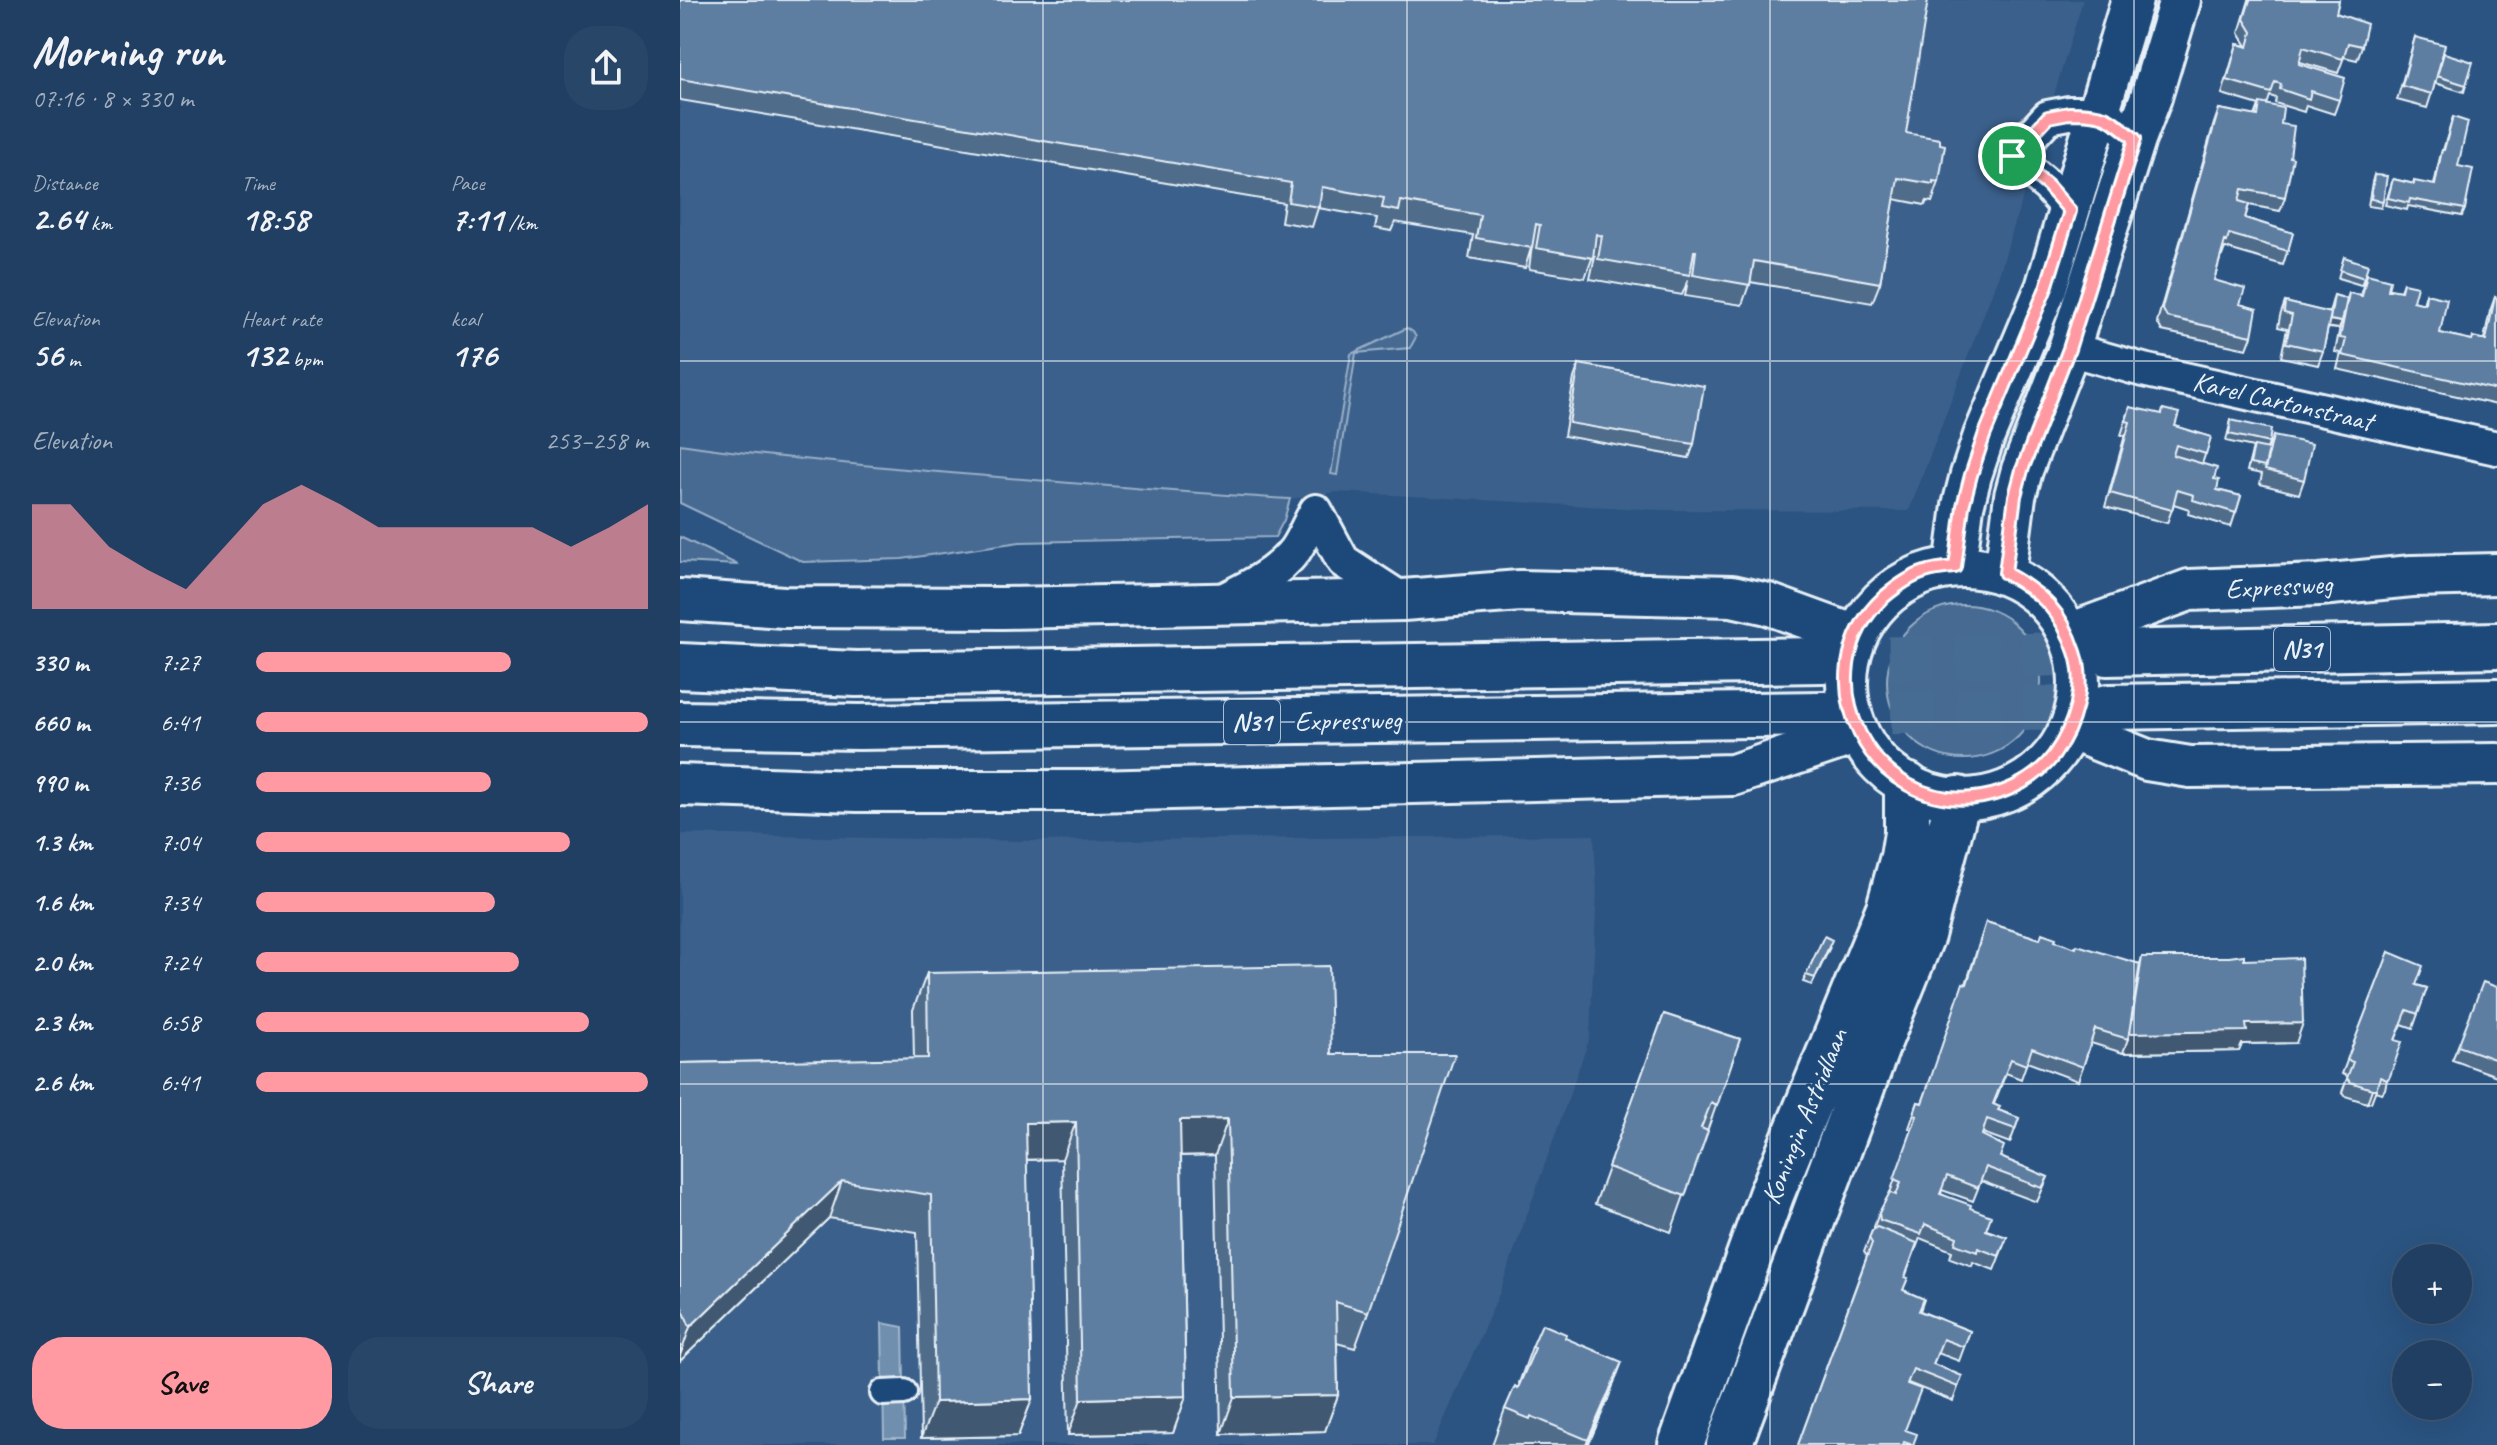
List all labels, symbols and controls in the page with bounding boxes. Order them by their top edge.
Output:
text: Morning run [32,24,224,79]
button: share [564,26,648,110]
text: 07:16 · 8 × 330 m [32,82,193,115]
pin [1978,122,2046,190]
icon: arrive [1990,134,2034,178]
text: Distance [32,169,98,197]
text: Time [241,169,275,197]
text: Pace [451,169,485,197]
text: 2.64 [32,197,85,240]
text: 18:58 [241,197,309,240]
text: 7:11 [451,197,503,240]
text: km [85,209,112,237]
text: /km [503,209,537,237]
text: Elevation [32,305,100,333]
text: Heart rate [241,305,322,333]
text: kcal [451,305,480,333]
text: 56 [32,333,63,376]
text: 132 [241,333,287,376]
text: 176 [451,333,497,376]
text: m [63,345,80,373]
text: bpm [287,345,323,373]
street label: Karel Cartonstraat [2190,363,2380,440]
text: Elevation [32,424,112,457]
text: 253–258 m [545,424,648,457]
street label: Expressweg [2225,566,2334,606]
road number: N31 [2274,627,2330,671]
text: 330 m [32,646,88,679]
text: 7:27 [160,646,200,679]
road number: N31 [1224,700,1280,744]
street label: Expressweg [1294,702,1403,738]
text: 660 m [32,706,89,739]
text: 6:41 [160,706,200,739]
text: 990 m [32,766,88,799]
text: 7:36 [160,766,200,799]
text: 1.3 km [32,826,92,859]
text: 7:04 [160,826,200,859]
text: 1.6 km [32,886,93,919]
text: 7:34 [160,886,200,919]
text: 2.0 km [32,946,92,979]
text: 7:24 [160,946,200,979]
text: 2.3 km [32,1006,92,1039]
text: 6:58 [160,1006,200,1039]
street label: Koningin Astridlaan [1753,1022,1856,1209]
text: 2.6 km [32,1066,93,1099]
text: 6:41 [160,1066,200,1099]
map controls [2392,1244,2472,1420]
button: + [2392,1244,2472,1324]
button: Save [32,1337,332,1429]
button: Share [348,1337,648,1429]
button: − [2392,1340,2472,1420]

